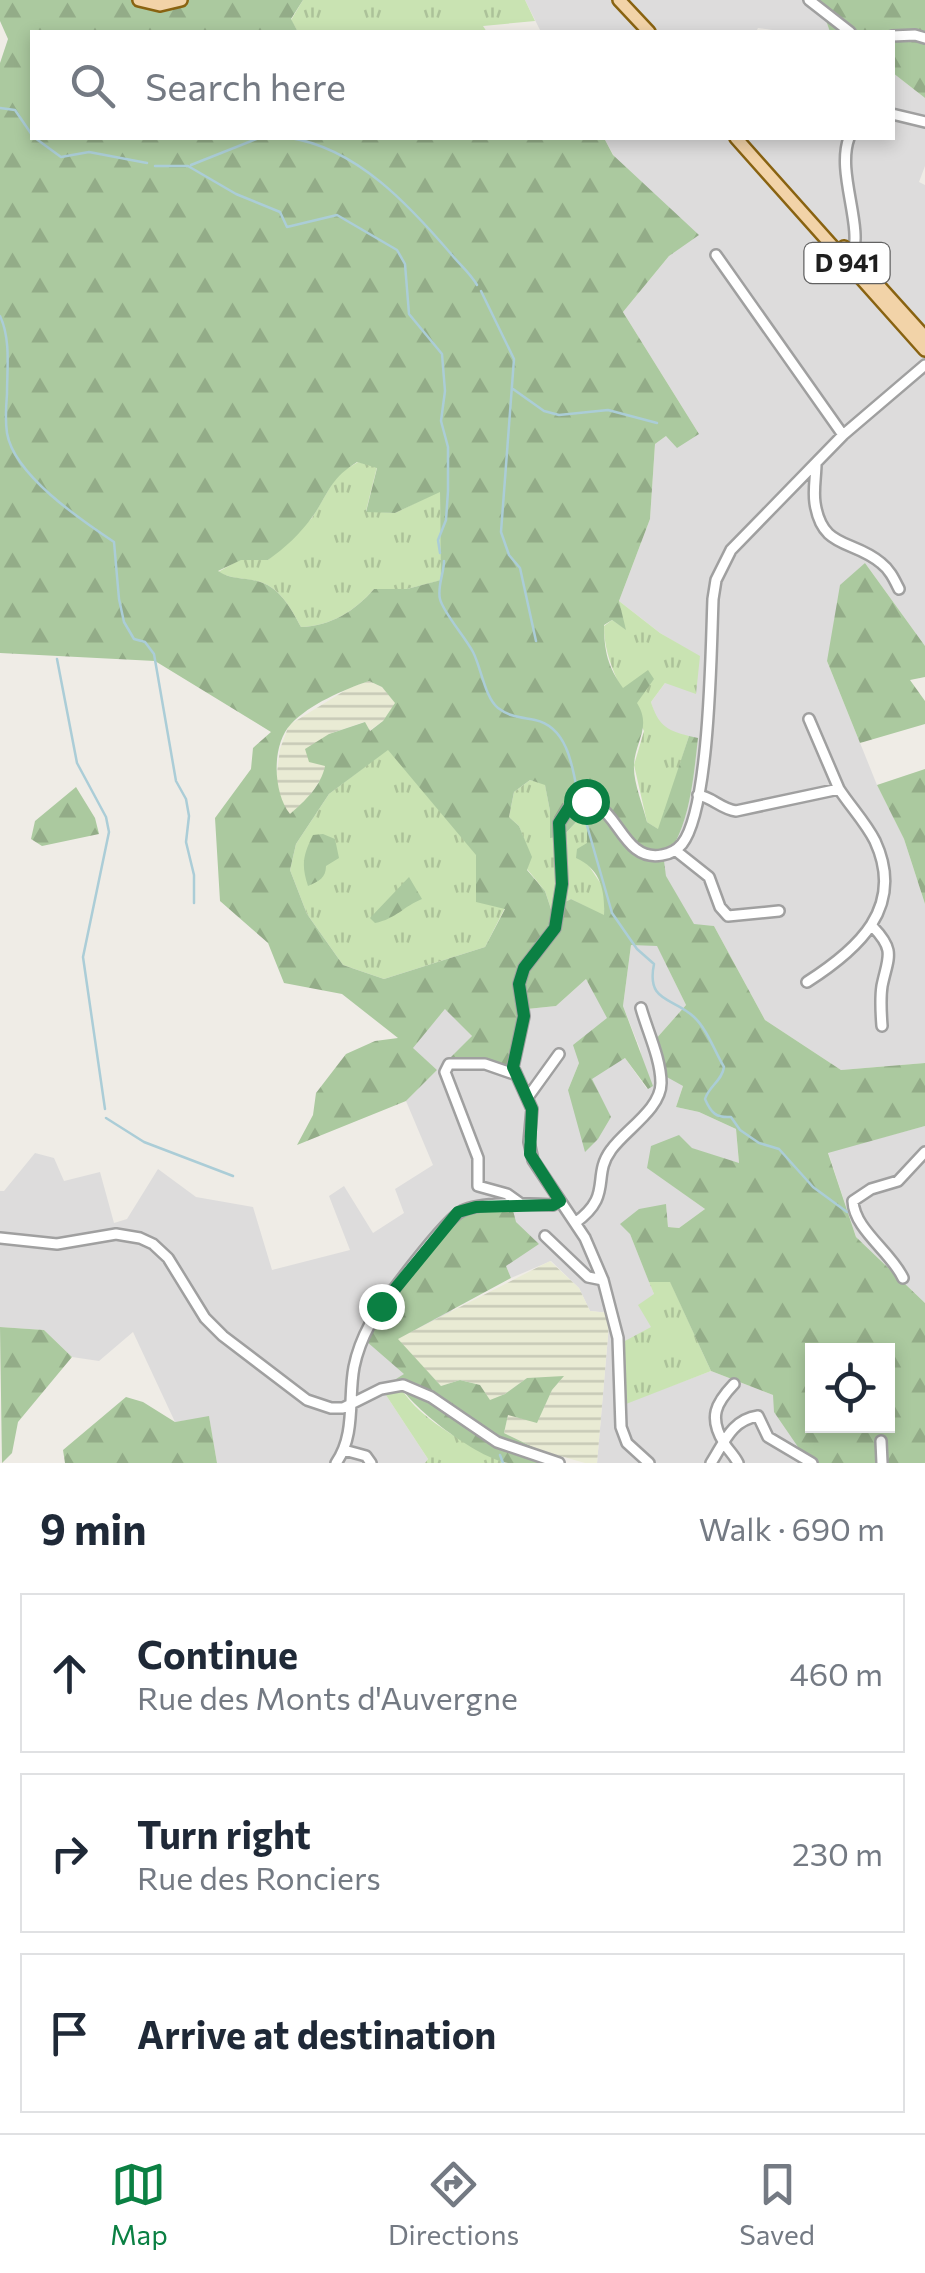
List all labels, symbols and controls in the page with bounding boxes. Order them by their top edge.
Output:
search box [30,30,895,140]
icon: search [65,58,120,113]
text: Search here [145,62,346,109]
road number: D 941 [804,243,890,283]
route start [564,779,610,825]
route end [359,1284,405,1330]
map controls [805,1343,895,1433]
button: locate [805,1343,895,1433]
text: 9 min [40,1502,147,1554]
text: Walk · 690 m [699,1508,885,1548]
text: Continue [137,1630,298,1677]
icon: ahead [42,1646,97,1701]
text: 460 m [789,1653,883,1693]
text: Rue des Monts d'Auvergne [137,1677,518,1717]
text: Turn right [137,1810,311,1857]
icon: right [42,1826,97,1881]
text: 230 m [792,1833,883,1873]
text: Rue des Ronciers [137,1857,381,1897]
icon: arrive [42,2006,97,2061]
text: Arrive at destination [137,2010,496,2057]
tab: Map [110,2157,168,2251]
tab: Directions [388,2157,519,2251]
tab: Saved [739,2157,815,2251]

